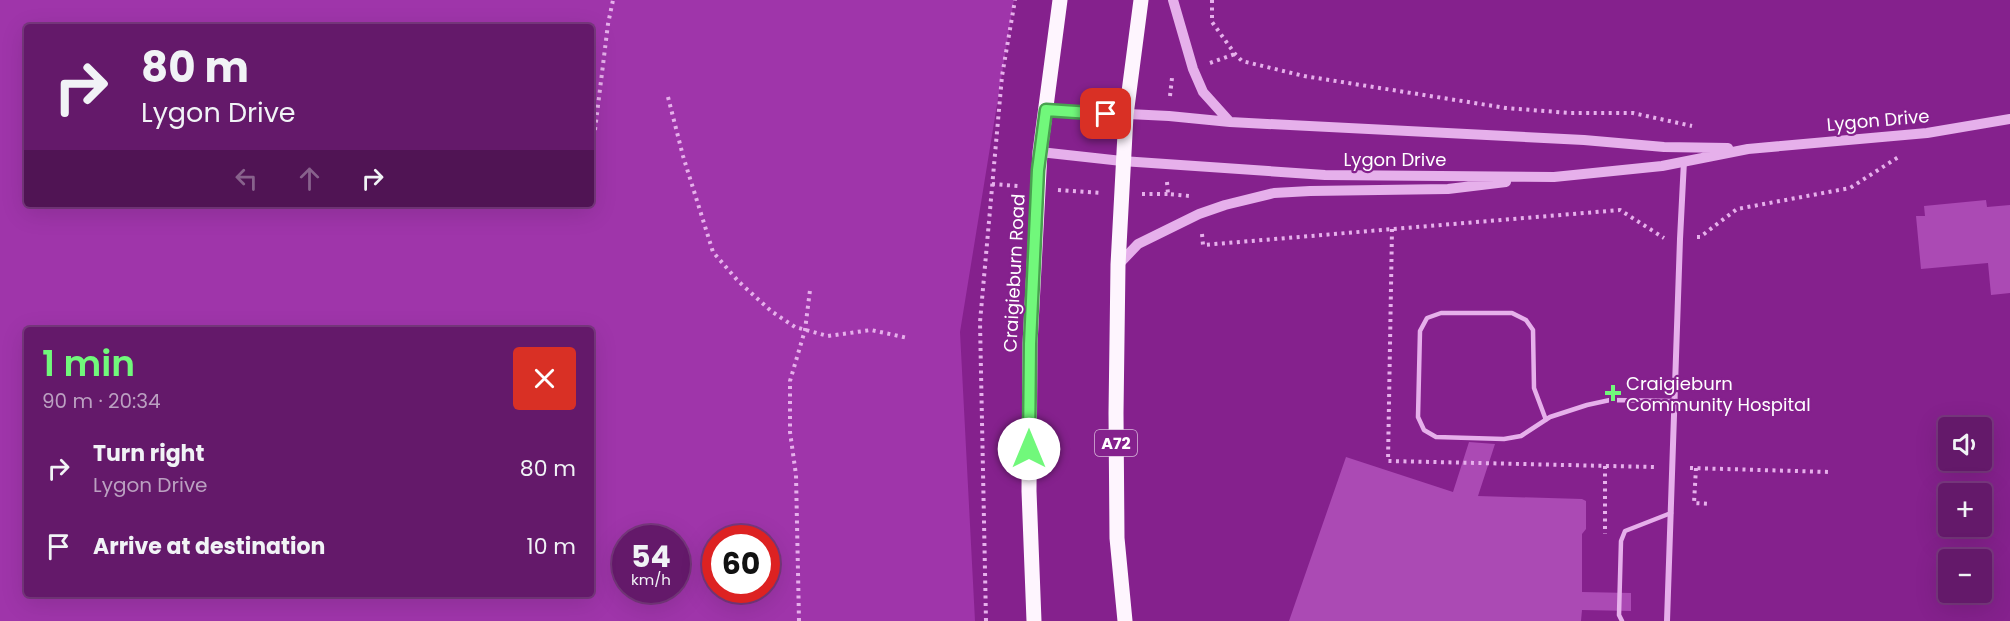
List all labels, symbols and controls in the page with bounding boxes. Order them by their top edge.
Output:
text: 80 m [141,38,249,97]
icon: right [42,48,120,126]
pin [1080,88,1131,139]
text: Lygon Drive [141,94,296,131]
icon: arrive [1089,97,1122,130]
street label: Lygon Drive [1826,103,1930,137]
street label: Lygon Drive [1343,147,1447,172]
icon: left [230,162,263,195]
icon: ahead [293,162,326,195]
icon: right [356,162,389,195]
street label: Craigieburn Road [997,193,1031,353]
text: 1 min [42,338,135,389]
button: close [513,347,576,410]
place label: Craigieburn Community Hospital [1626,371,1811,417]
marker: Craigieburn Community Hospital [1604,384,1622,402]
text: 90 m · 20:34 [42,387,161,415]
position arrow [997,417,1061,481]
map controls [1938,417,1992,603]
button: sound [1938,417,1992,471]
road number: A72 [1095,430,1137,456]
text: Turn right [93,438,204,469]
icon: right [42,452,75,485]
text: 80 m [520,453,576,484]
text: Lygon Drive [93,471,208,499]
button: + [1938,483,1992,537]
speed limit sign: 60 [702,525,780,603]
icon: arrive [42,530,75,563]
text: Arrive at destination [93,531,325,562]
text: 10 m [527,531,576,562]
text: 54 [631,535,671,578]
button: − [1938,549,1992,603]
text: km/h [631,569,671,590]

